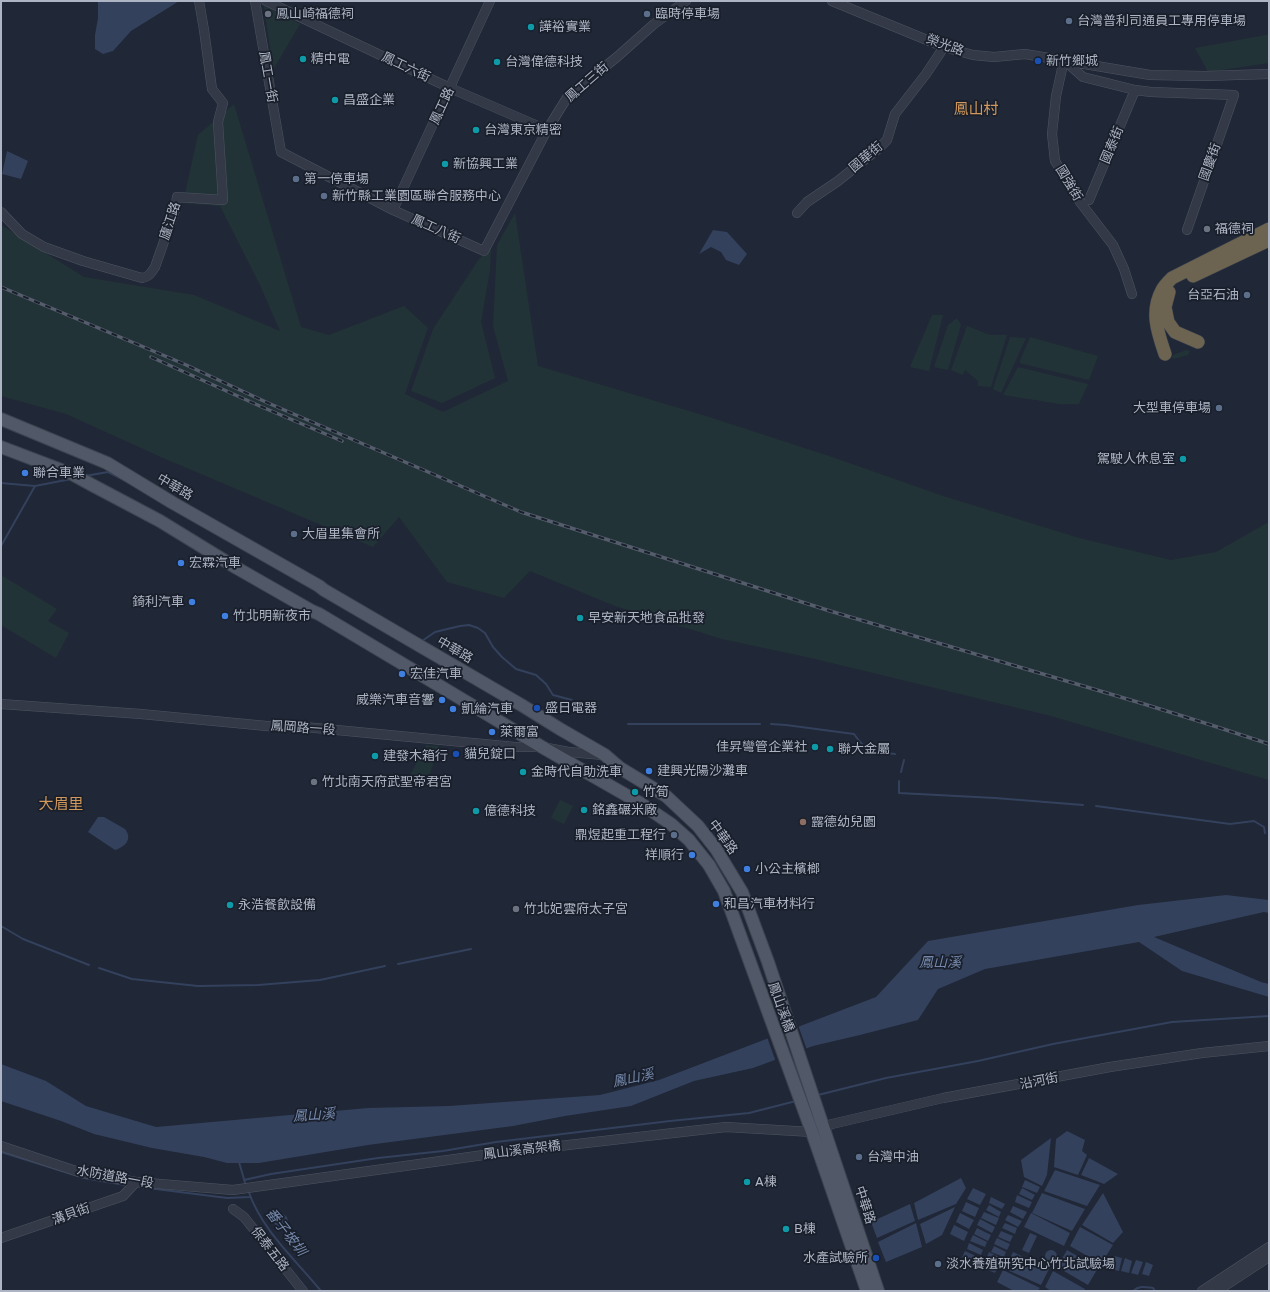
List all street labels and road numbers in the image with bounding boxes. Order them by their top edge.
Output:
street label: 榮光路 [924,31,966,59]
street label: 鳳工六街 [379,49,433,85]
street label: 鳳工一街 [256,50,280,104]
street label: 鳳工三街 [562,59,612,105]
street label: 鳳工路 [427,85,457,127]
street label: 國泰街 [1097,124,1127,166]
street label: 國華街 [846,138,886,176]
street label: 國慶街 [1196,141,1224,183]
street label: 國強街 [1052,162,1086,204]
street label: 廬江路 [157,200,183,242]
street label: 鳳工八街 [409,211,463,247]
street label: 中華路 [154,470,196,504]
street label: 中華路 [434,633,476,667]
street label: 鳳岡路一段 [270,718,336,738]
street label: 中華路 [705,817,741,857]
street label: 鳳山溪橋 [765,980,797,1034]
street label: 沿河街 [1018,1070,1060,1092]
street label: 鳳山溪高架橋 [482,1138,562,1162]
street label: 水防道路一段 [75,1163,155,1191]
street label: 中華路 [852,1184,878,1226]
street label: 溝貝街 [50,1200,92,1228]
street label: 保泰五路 [248,1224,292,1274]

